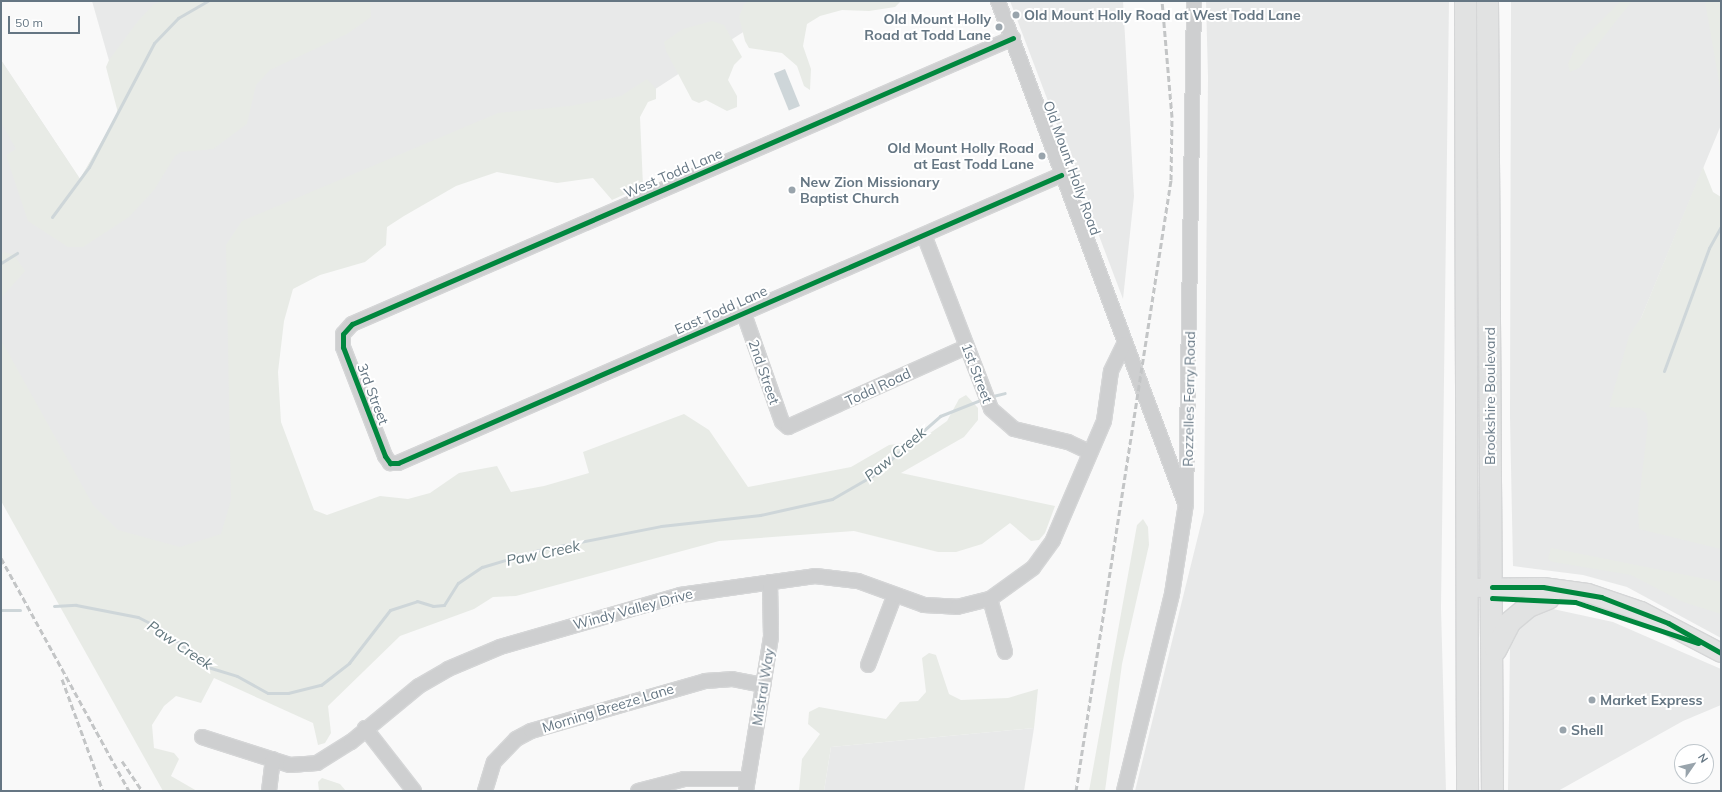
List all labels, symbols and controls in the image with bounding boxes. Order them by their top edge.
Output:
place label: Old Mount Holly Road at West Todd Lane [1024,7,1301,23]
scale bar [10,8,82,34]
marker: Old Mount Holly Road at West Todd Lane [1011,10,1021,20]
place label: Old Mount Holly Road at Todd Lane [864,11,991,44]
text: 50 m [15,15,43,30]
marker: Old Mount Holly Road at Todd Lane [994,22,1004,32]
street label: Old Mount Holly Road [1040,98,1104,238]
place label: Old Mount Holly Road at East Todd Lane [887,140,1034,172]
street label: West Todd Lane [621,145,725,201]
marker: Old Mount Holly Road at East Todd Lane [1037,151,1047,161]
place label: New Zion Missionary Baptist Church [800,174,940,206]
marker: New Zion Missionary Baptist Church [787,185,797,195]
street label: East Todd Lane [672,282,770,338]
street label: Brookshire Boulevard [1482,327,1498,465]
street label: Rozzelles Ferry Road [1179,331,1199,467]
street label: 2nd Street [745,337,783,407]
street label: 1st Street [958,341,996,405]
street label: 3rd Street [354,361,392,427]
street label: Todd Road [843,365,913,409]
water label: Paw Creek [861,423,929,485]
water label: Paw Creek [504,536,582,570]
street label: Windy Valley Drive [571,585,695,633]
water label: Paw Creek [144,617,216,673]
street label: Mistral Way [749,647,777,727]
street label: Morning Breeze Lane [540,680,676,736]
place label: Market Express [1600,692,1703,708]
marker: Market Express [1587,695,1597,705]
place label: Shell [1571,722,1603,738]
marker: Shell [1558,725,1568,735]
north arrow [1674,744,1714,784]
text: N [1695,750,1711,765]

